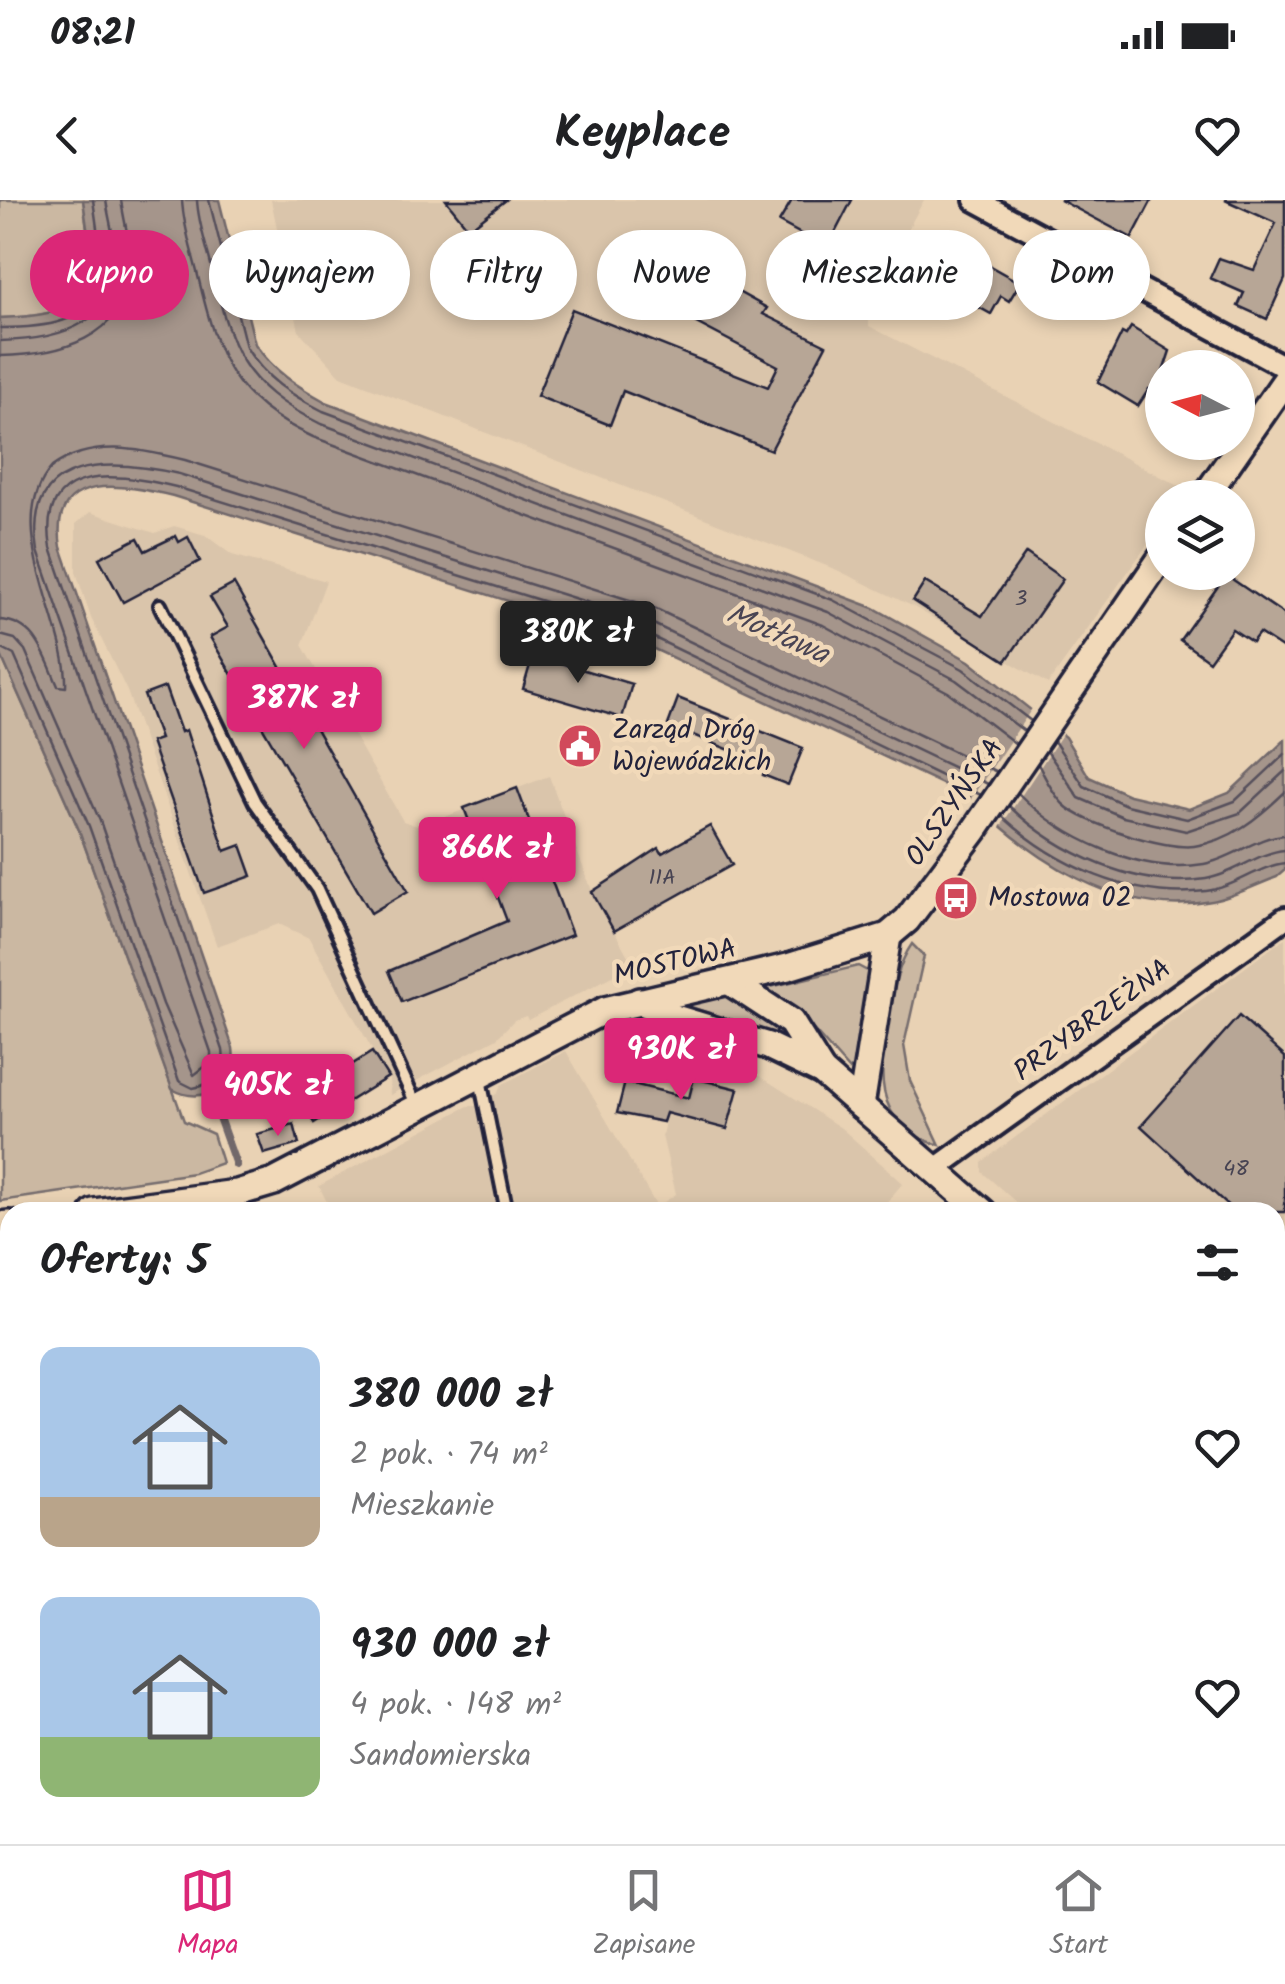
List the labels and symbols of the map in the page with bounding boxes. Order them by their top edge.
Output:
north arrow [1145,350,1255,460]
house number: 3 [1015,582,1027,617]
water label: Motława [718,591,838,680]
pin: 380K zł [486,601,670,686]
pin: 387K zł [212,667,396,752]
place label: Zarząd Dróg Wojewódzkich [612,708,771,785]
public building icon: Zarząd Dróg Wojewódzkich [557,723,603,769]
street label: OLSZYŃSKA [894,729,1016,877]
pin: 866K zł [405,817,589,902]
house number: 11A [648,861,676,896]
bus stop icon: Mostowa 02 [933,875,979,921]
place label: Mostowa 02 [988,876,1132,921]
street label: MOSTOWA [609,927,741,999]
street label: PRZYBRZEŻNA [1004,948,1182,1094]
pin: 930K zł [589,1018,773,1103]
pin: 405K zł [186,1054,370,1139]
house number: 48 [1223,1152,1249,1187]

